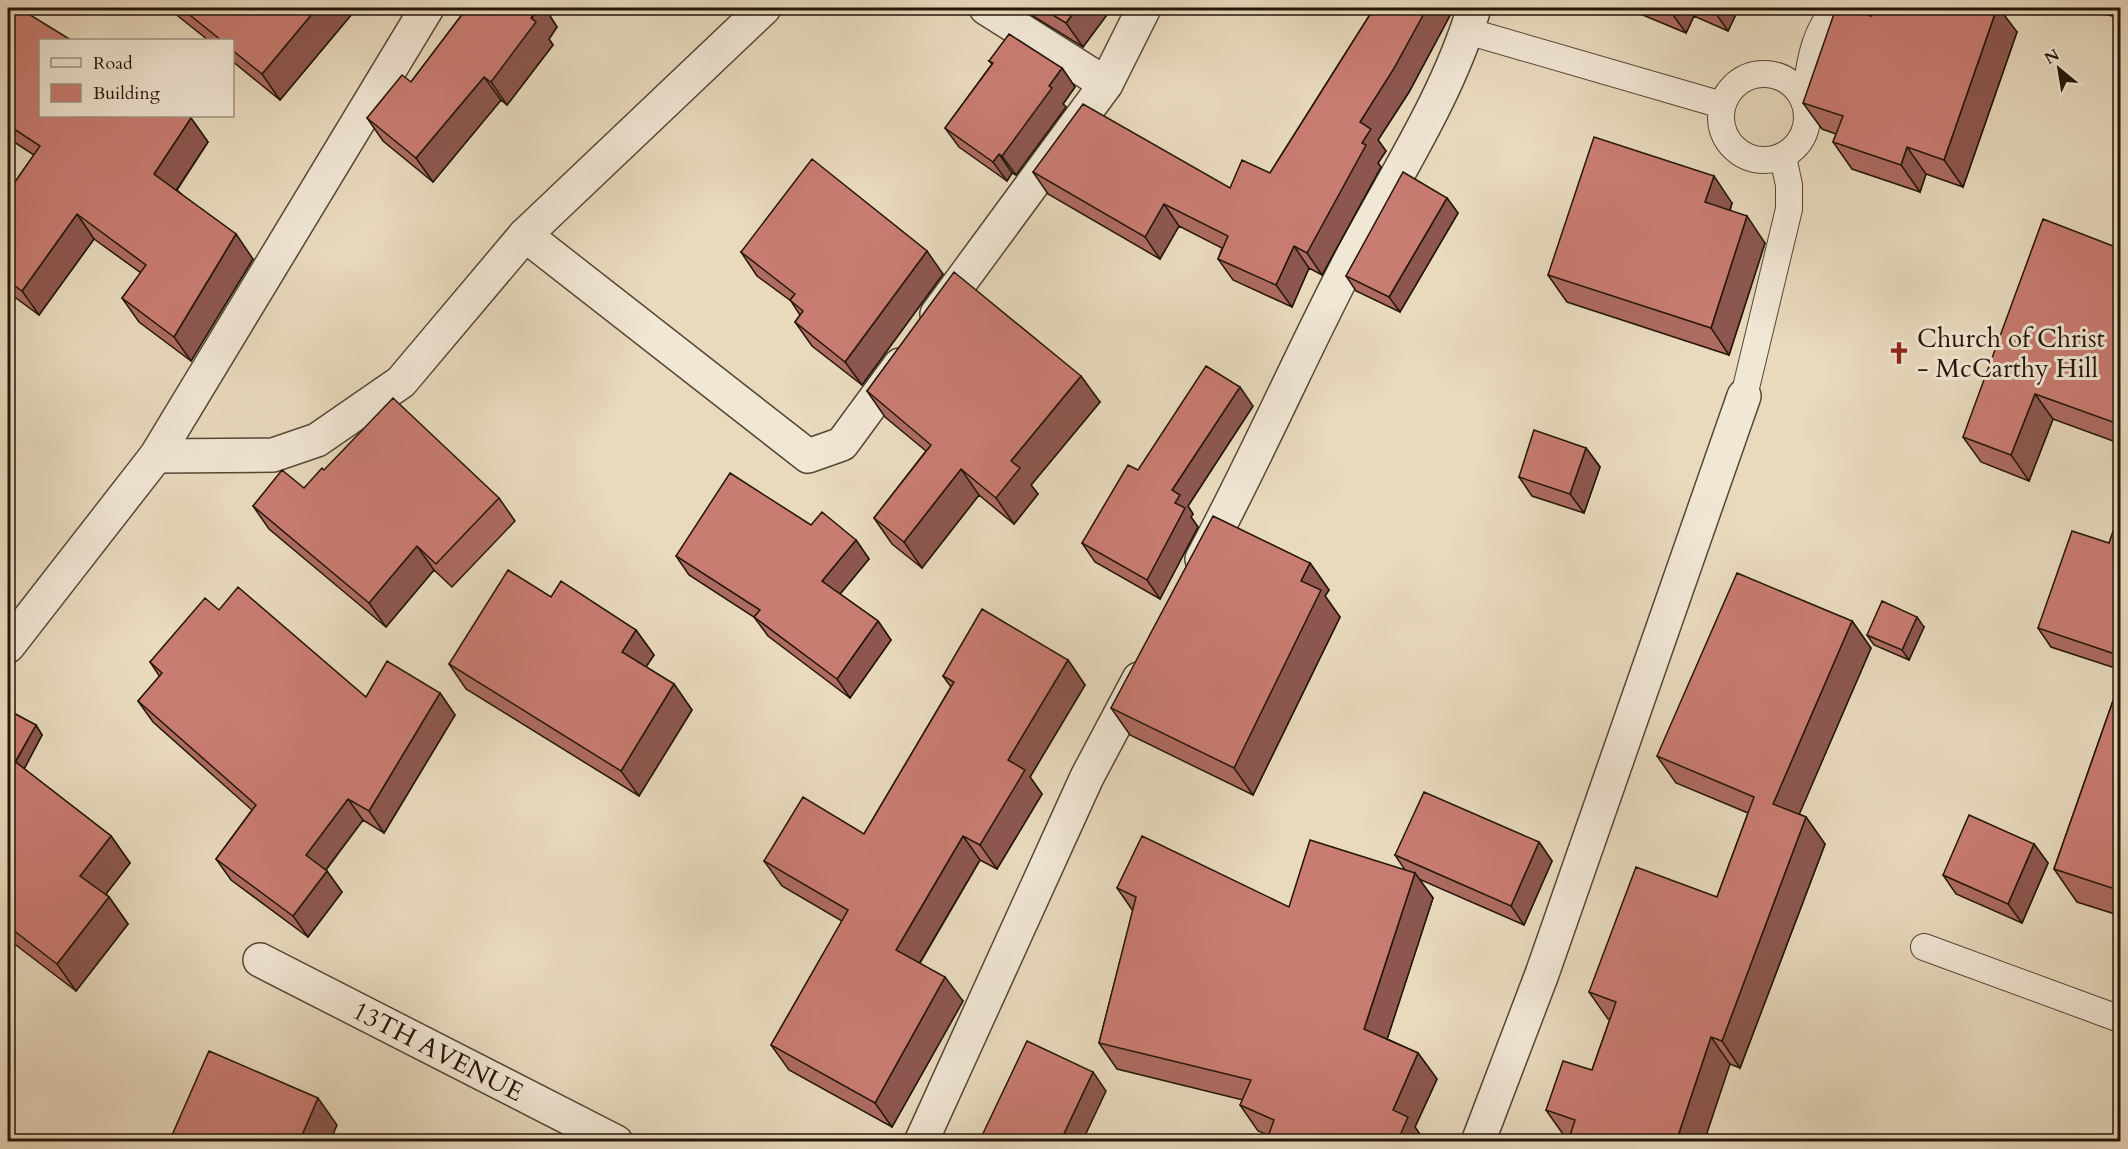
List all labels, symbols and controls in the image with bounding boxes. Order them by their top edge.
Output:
legend [39,39,234,117]
north arrow [2029,39,2089,99]
text: N [2040,44,2064,70]
text: Road [93,51,133,76]
text: Building [93,81,161,106]
place label: Church of Christ - McCarthy Hill [1917,321,2105,386]
church icon: Church of Christ - McCarthy Hill [1886,340,1912,366]
street label: 13TH AVENUE [346,993,529,1110]

